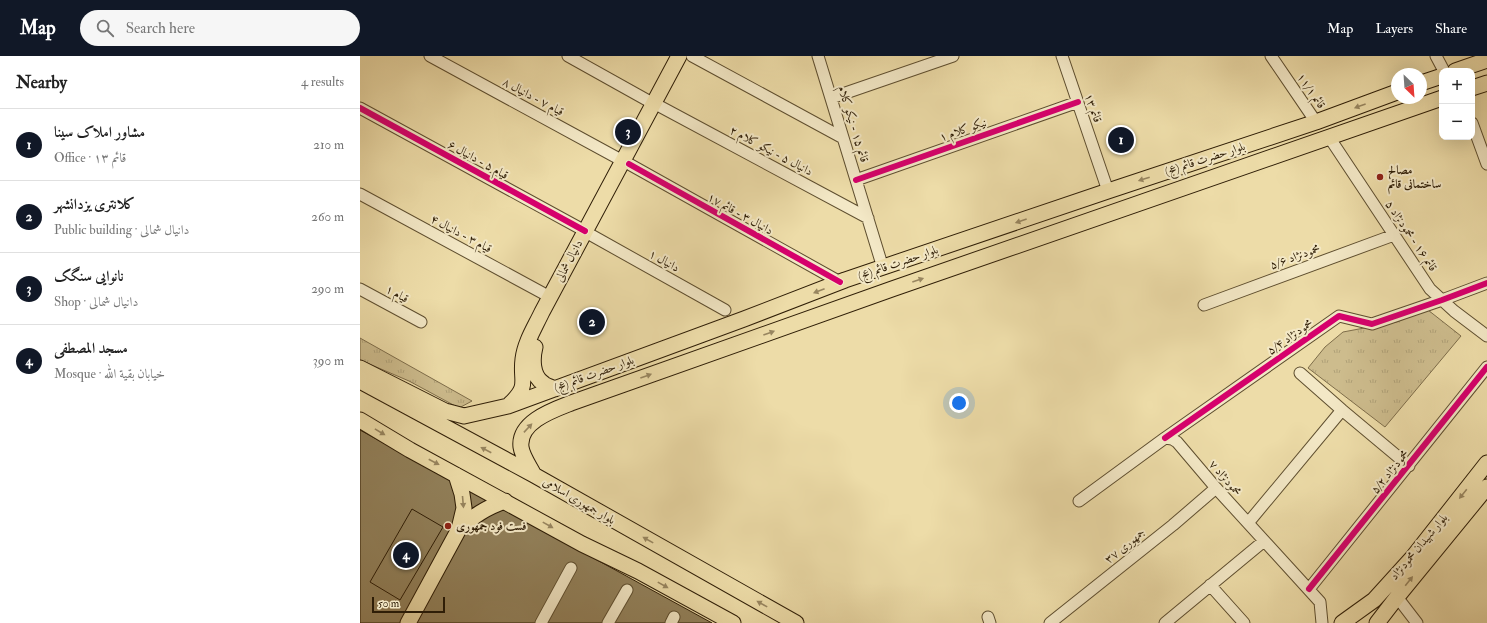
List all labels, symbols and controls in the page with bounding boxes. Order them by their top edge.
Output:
search box [80,10,360,46]
text: Map [20,16,56,40]
icon: search [94,17,116,39]
text: Search here [126,19,195,38]
text: Map [1327,20,1353,37]
text: Layers [1375,20,1413,37]
text: Share [1435,20,1467,37]
north arrow [1391,68,1427,104]
map controls [1439,68,1475,140]
button: + [1439,68,1475,104]
street label: قائم ۱۱/۱ [1291,70,1329,113]
text: Nearby [16,72,67,93]
text: 4 results [301,74,344,90]
street label: قیام ۷ - دانیال ۸ [498,75,566,122]
street label: قائم ۱۵ - نیکو کلام [831,84,872,165]
street label: قائم ۱۳ [1078,91,1105,126]
one-way arrow [1354,103,1366,109]
button: − [1439,104,1475,140]
street label: نیکو کلام ۱ [937,115,990,148]
pin: 3 [615,117,641,147]
text: مشاور املاک سینا [54,123,145,142]
street label: دانیال ۵ - نیکو کلام ۲ [725,123,815,182]
pin: 1 [1108,125,1134,155]
text: 1 [27,137,31,153]
text: 210 m [313,137,344,153]
street label: قیام ۵ - دانیال ۶ [444,137,511,185]
street label: بلوار حضرت قائم (عج) [1163,139,1248,182]
text: Office · قائم ۱۳ [54,150,126,166]
place label: مصالح ساختمانی قائم [1388,163,1442,195]
marker: مصالح ساختمانی قائم [1375,172,1385,182]
one-way arrow [1138,176,1150,182]
street label: دانیال ۳ - قائم ۱۷ [703,190,776,241]
text: کلانتری یزدانشهر [54,195,135,214]
street label: قائم ۱۶ - محمودنژاد ۵ [1379,198,1440,276]
text: 2 [26,209,32,225]
text: 260 m [311,209,344,225]
street label: قیام ۳ - دانیال ۴ [426,212,494,259]
one-way arrow [1015,218,1027,224]
text: Public building · دانیال شمالی [54,222,189,238]
street label: دانیال شمالی [552,237,586,285]
street label: محمودنژاد ۵/۶ [1268,241,1322,273]
street label: بلوار حضرت قائم (عج) [856,242,941,287]
street label: دانیال ۱ [646,246,682,276]
text: نانوایی سنگک [54,267,124,286]
one-way arrow [912,277,924,283]
text: 3 [27,281,32,297]
text: 290 m [311,281,344,297]
street label: قیام ۱ [381,282,411,309]
one-way arrow [813,288,825,294]
text: Shop · دانیال شمالی [54,294,138,310]
pin: 2 [579,307,605,337]
street label: محمودنژاد ۵/۴ [1264,316,1316,358]
one-way arrow [763,329,775,335]
text: مسجد المصطفی [54,339,128,358]
text: 4 [25,353,33,369]
text: 390 m [313,353,344,369]
street label: بلوار حضرت قائم (عج) [552,353,637,398]
text: Mosque · خیابان بقیة الله [54,366,165,382]
one-way arrow [641,373,653,379]
your location [949,393,969,413]
one-way arrow [524,423,533,433]
one-way arrow [374,428,386,435]
one-way arrow [480,446,492,453]
street label: محمودنژاد ۵/۲ [1368,447,1412,497]
street label: محمودنژاد ۷ [1205,457,1245,499]
one-way arrow [428,459,439,466]
street label: بلوار جمهوری اسلامی [540,474,618,528]
one-way arrow [1458,488,1467,499]
one-way arrow [460,496,466,508]
street label: بلوار شهیدان محمودنژاد [1387,511,1451,583]
place label: فست فود جمهوری [456,519,527,534]
marker: فست فود جمهوری [443,521,453,531]
one-way arrow [542,521,554,528]
street label: جمهوری ۳۷ [1102,525,1148,567]
one-way arrow [642,537,654,544]
pin: 4 [393,540,419,570]
one-way arrow [1405,575,1414,586]
one-way arrow [657,581,669,588]
scale bar [372,595,445,614]
text: 50 m [378,597,399,610]
one-way arrow [756,600,768,607]

